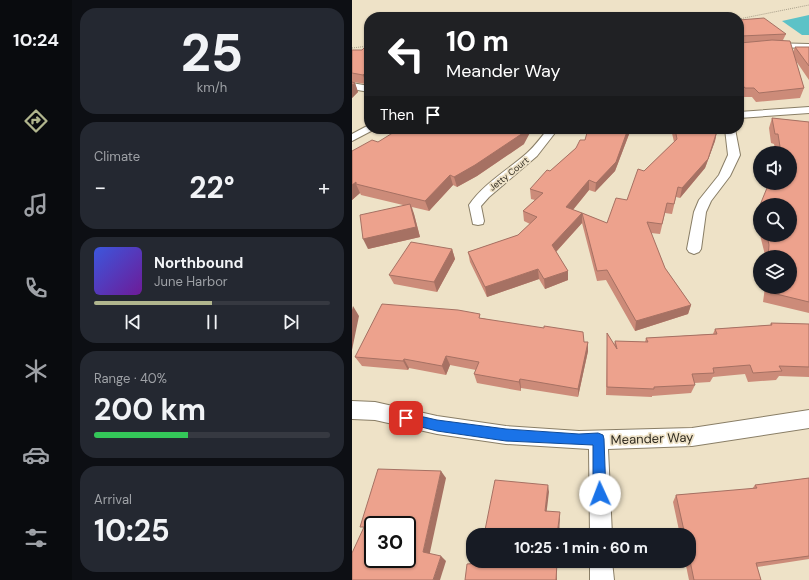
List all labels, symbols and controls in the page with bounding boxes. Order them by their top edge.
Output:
text: 25 [181,19,243,87]
text: 10 m [446,23,509,60]
text: 10:24 [13,28,59,52]
icon: left [380,28,432,80]
text: Meander Way [446,59,561,83]
text: km/h [197,79,227,96]
icon: arrive [422,104,444,126]
text: Then [380,105,414,125]
icon: directions [22,107,50,135]
map controls [753,146,797,294]
button: sound [753,146,797,190]
text: Climate [94,148,140,165]
street label: Jetty Court [487,154,532,194]
text: 22° [189,168,235,207]
text: − [94,173,106,202]
text: + [318,173,330,202]
icon: music [22,191,50,219]
button: search [753,198,797,242]
button: layers [753,250,797,294]
text: Northbound [154,253,243,273]
text: June Harbor [154,273,228,290]
icon: phone [22,274,50,302]
icon: previous [122,311,144,333]
icon: pause [201,311,223,333]
icon: next [280,311,302,333]
icon: climate [22,357,50,385]
text: Range · 40% [94,370,167,387]
text: 200 km [94,390,206,429]
pin [389,401,423,435]
icon: arrive [395,407,417,429]
street label: Meander Way [610,429,694,448]
icon: car [22,441,50,469]
position arrow [579,473,621,515]
text: Arrival [94,491,132,508]
text: 10:25 [94,511,170,550]
speed limit sign: 30 [364,516,416,568]
icon: filters [22,524,50,552]
text: 10:25 · 1 min · 60 m [514,538,648,558]

